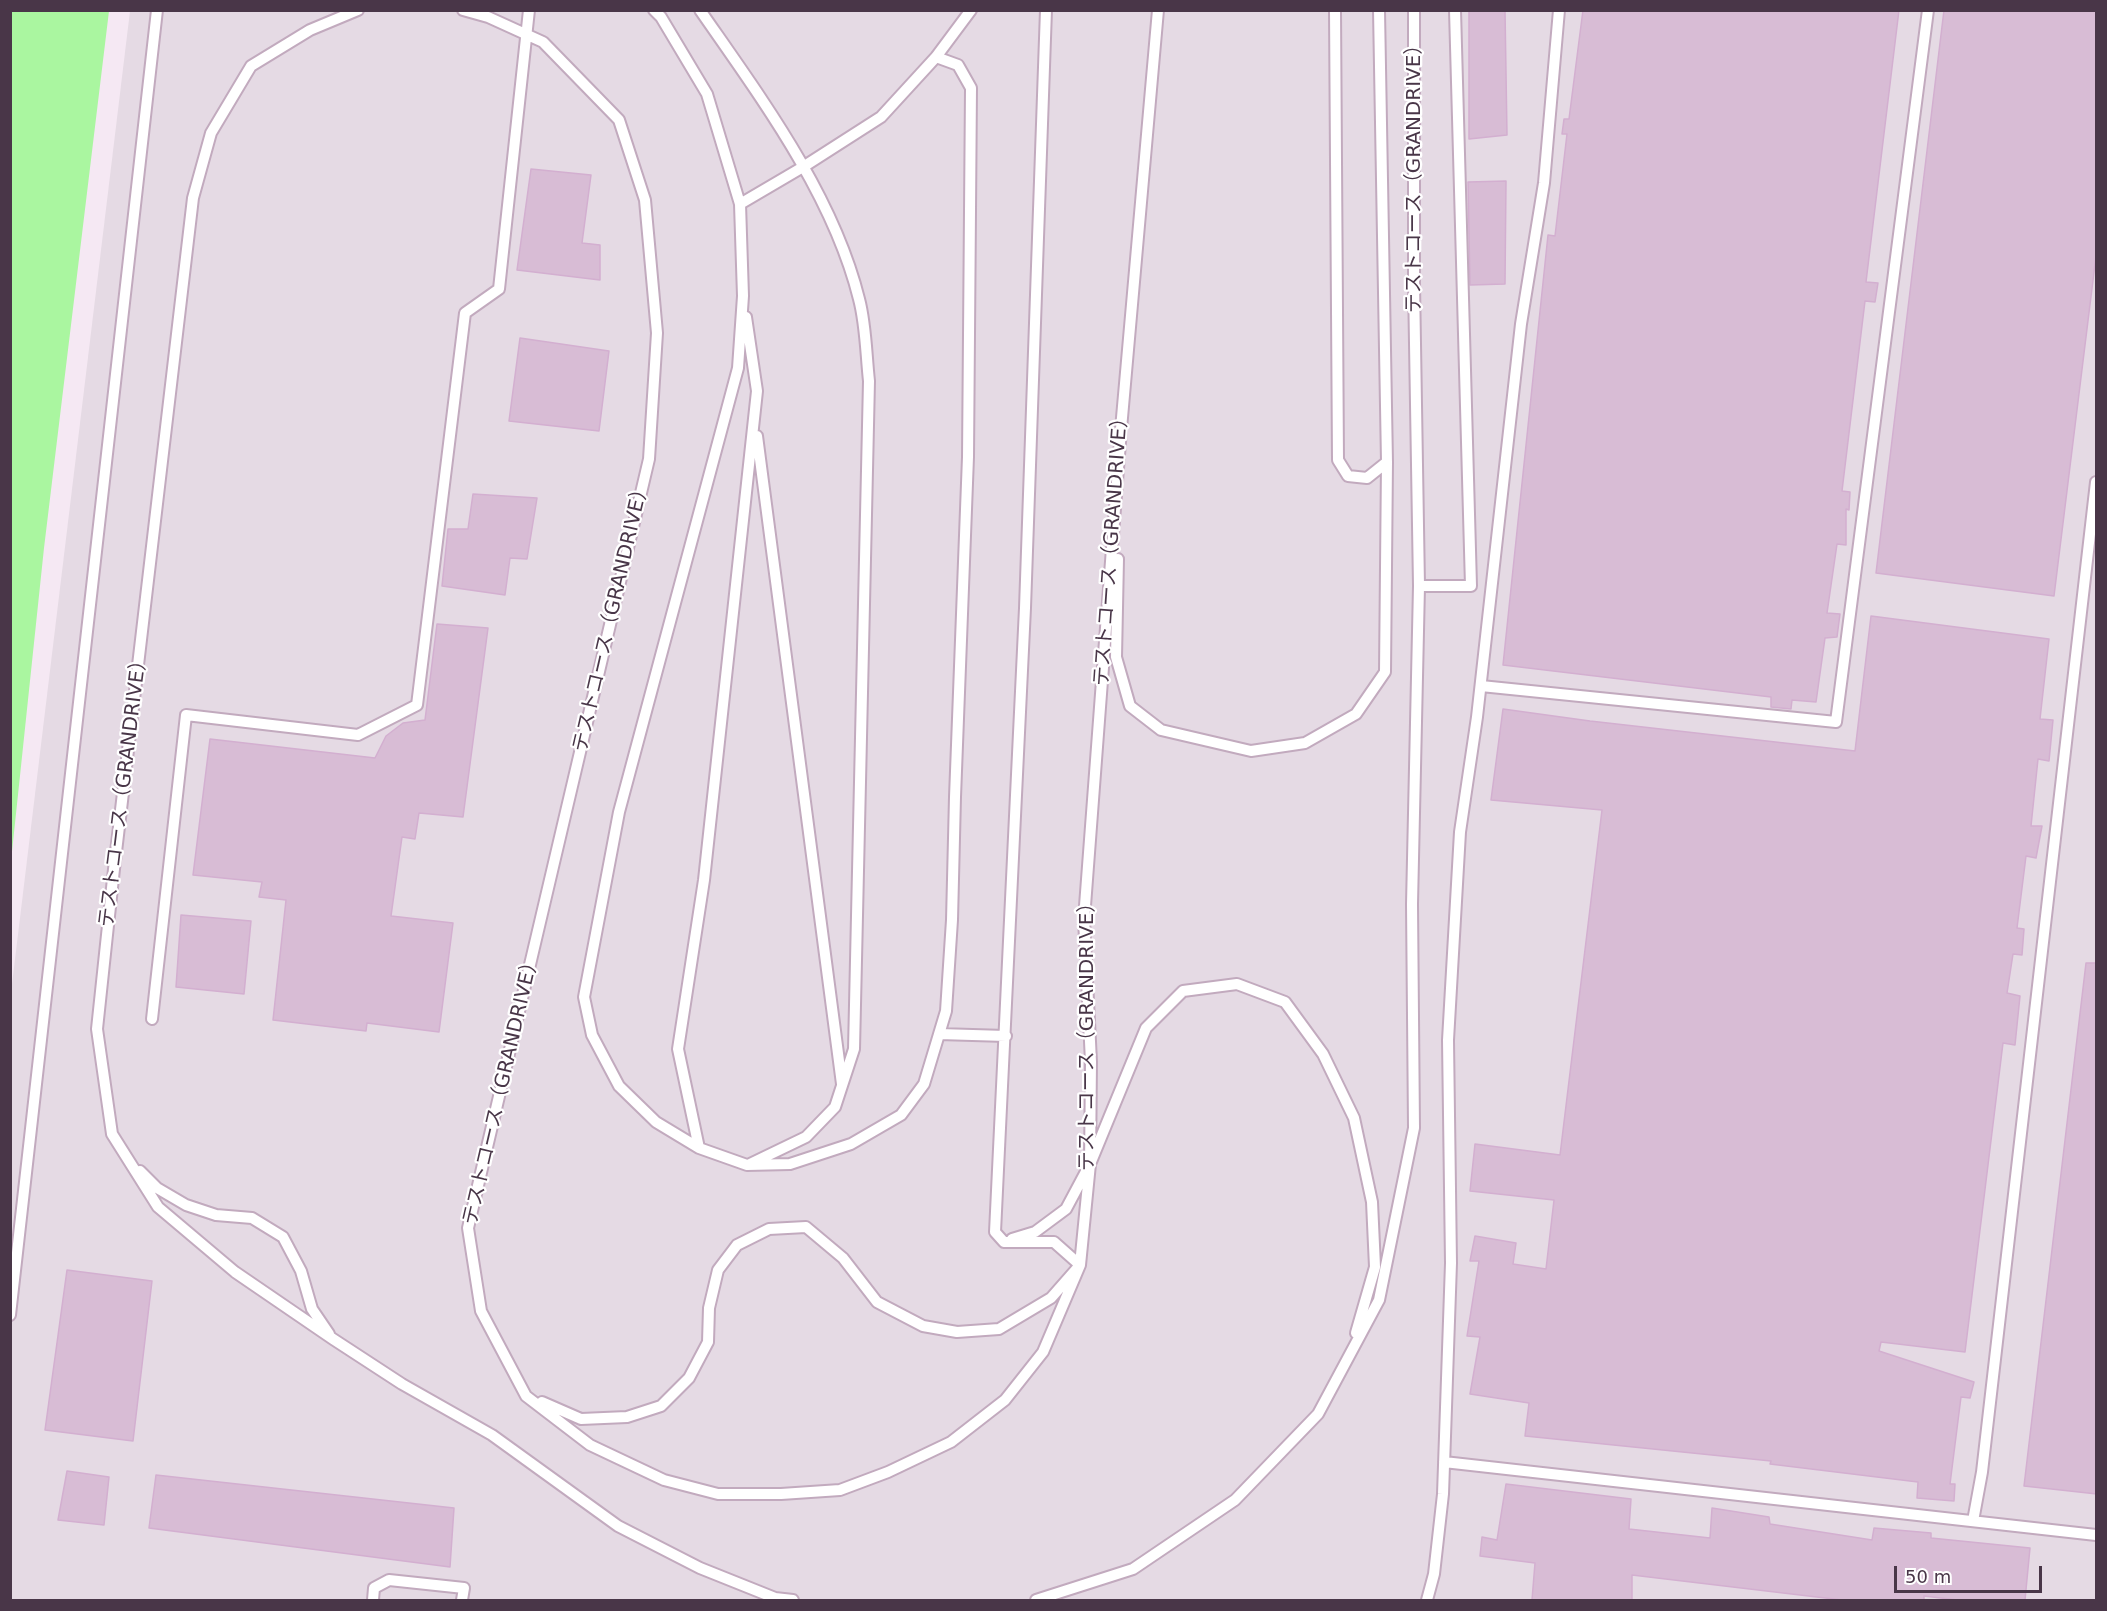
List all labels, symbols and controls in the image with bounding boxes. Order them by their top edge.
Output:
street label: テストコース（GRANDRIVE） [1403,35,1427,313]
street label: テストコース（GRANDRIVE） [1090,407,1134,687]
street label: テストコース（GRANDRIVE） [569,478,655,754]
street label: テストコース（GRANDRIVE） [95,649,153,929]
street label: テストコース（GRANDRIVE） [1076,893,1100,1171]
street label: テストコース（GRANDRIVE） [459,951,545,1227]
scale bar [1897,1554,2046,1592]
text: 50 m [1905,1566,1951,1587]

